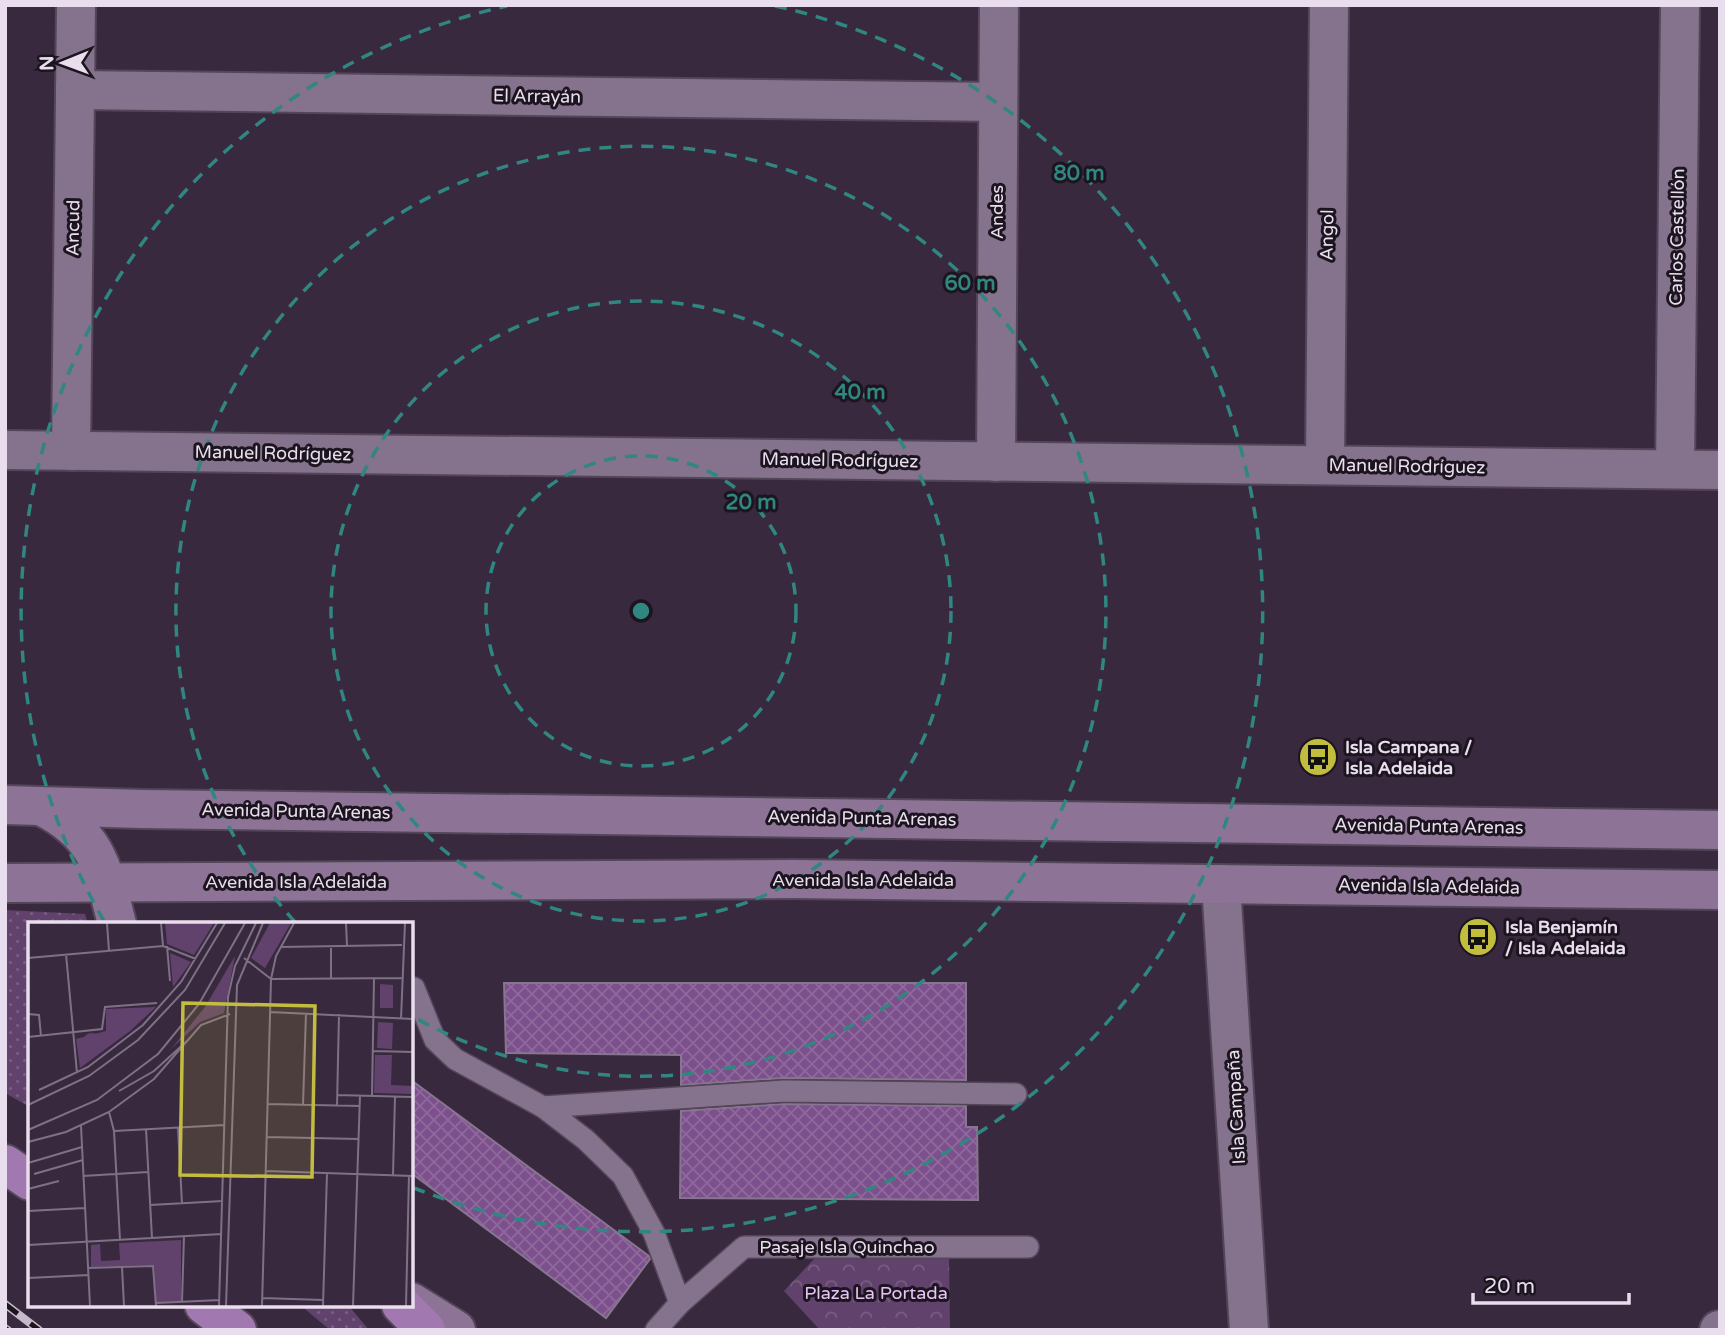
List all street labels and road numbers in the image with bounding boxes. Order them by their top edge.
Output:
street label: El Arrayán [493,84,581,108]
street label: Carlos Castellón [1665,168,1689,306]
street label: Andes [986,185,1008,239]
street label: Ancud [62,200,84,256]
street label: Angol [1316,209,1338,261]
street label: Manuel Rodríguez [194,441,352,465]
street label: Manuel Rodríguez [761,448,919,472]
street label: Manuel Rodríguez [1328,454,1486,478]
street label: Avenida Punta Arenas [201,798,391,824]
street label: Avenida Punta Arenas [767,805,957,831]
street label: Avenida Punta Arenas [1334,813,1524,839]
street label: Avenida Isla Adelaida [772,869,954,891]
street label: Avenida Isla Adelaida [205,871,387,893]
street label: Avenida Isla Adelaida [1338,873,1520,899]
street label: Isla Campaña [1222,1049,1250,1165]
street label: Pasaje Isla Quinchao [759,1236,935,1258]

